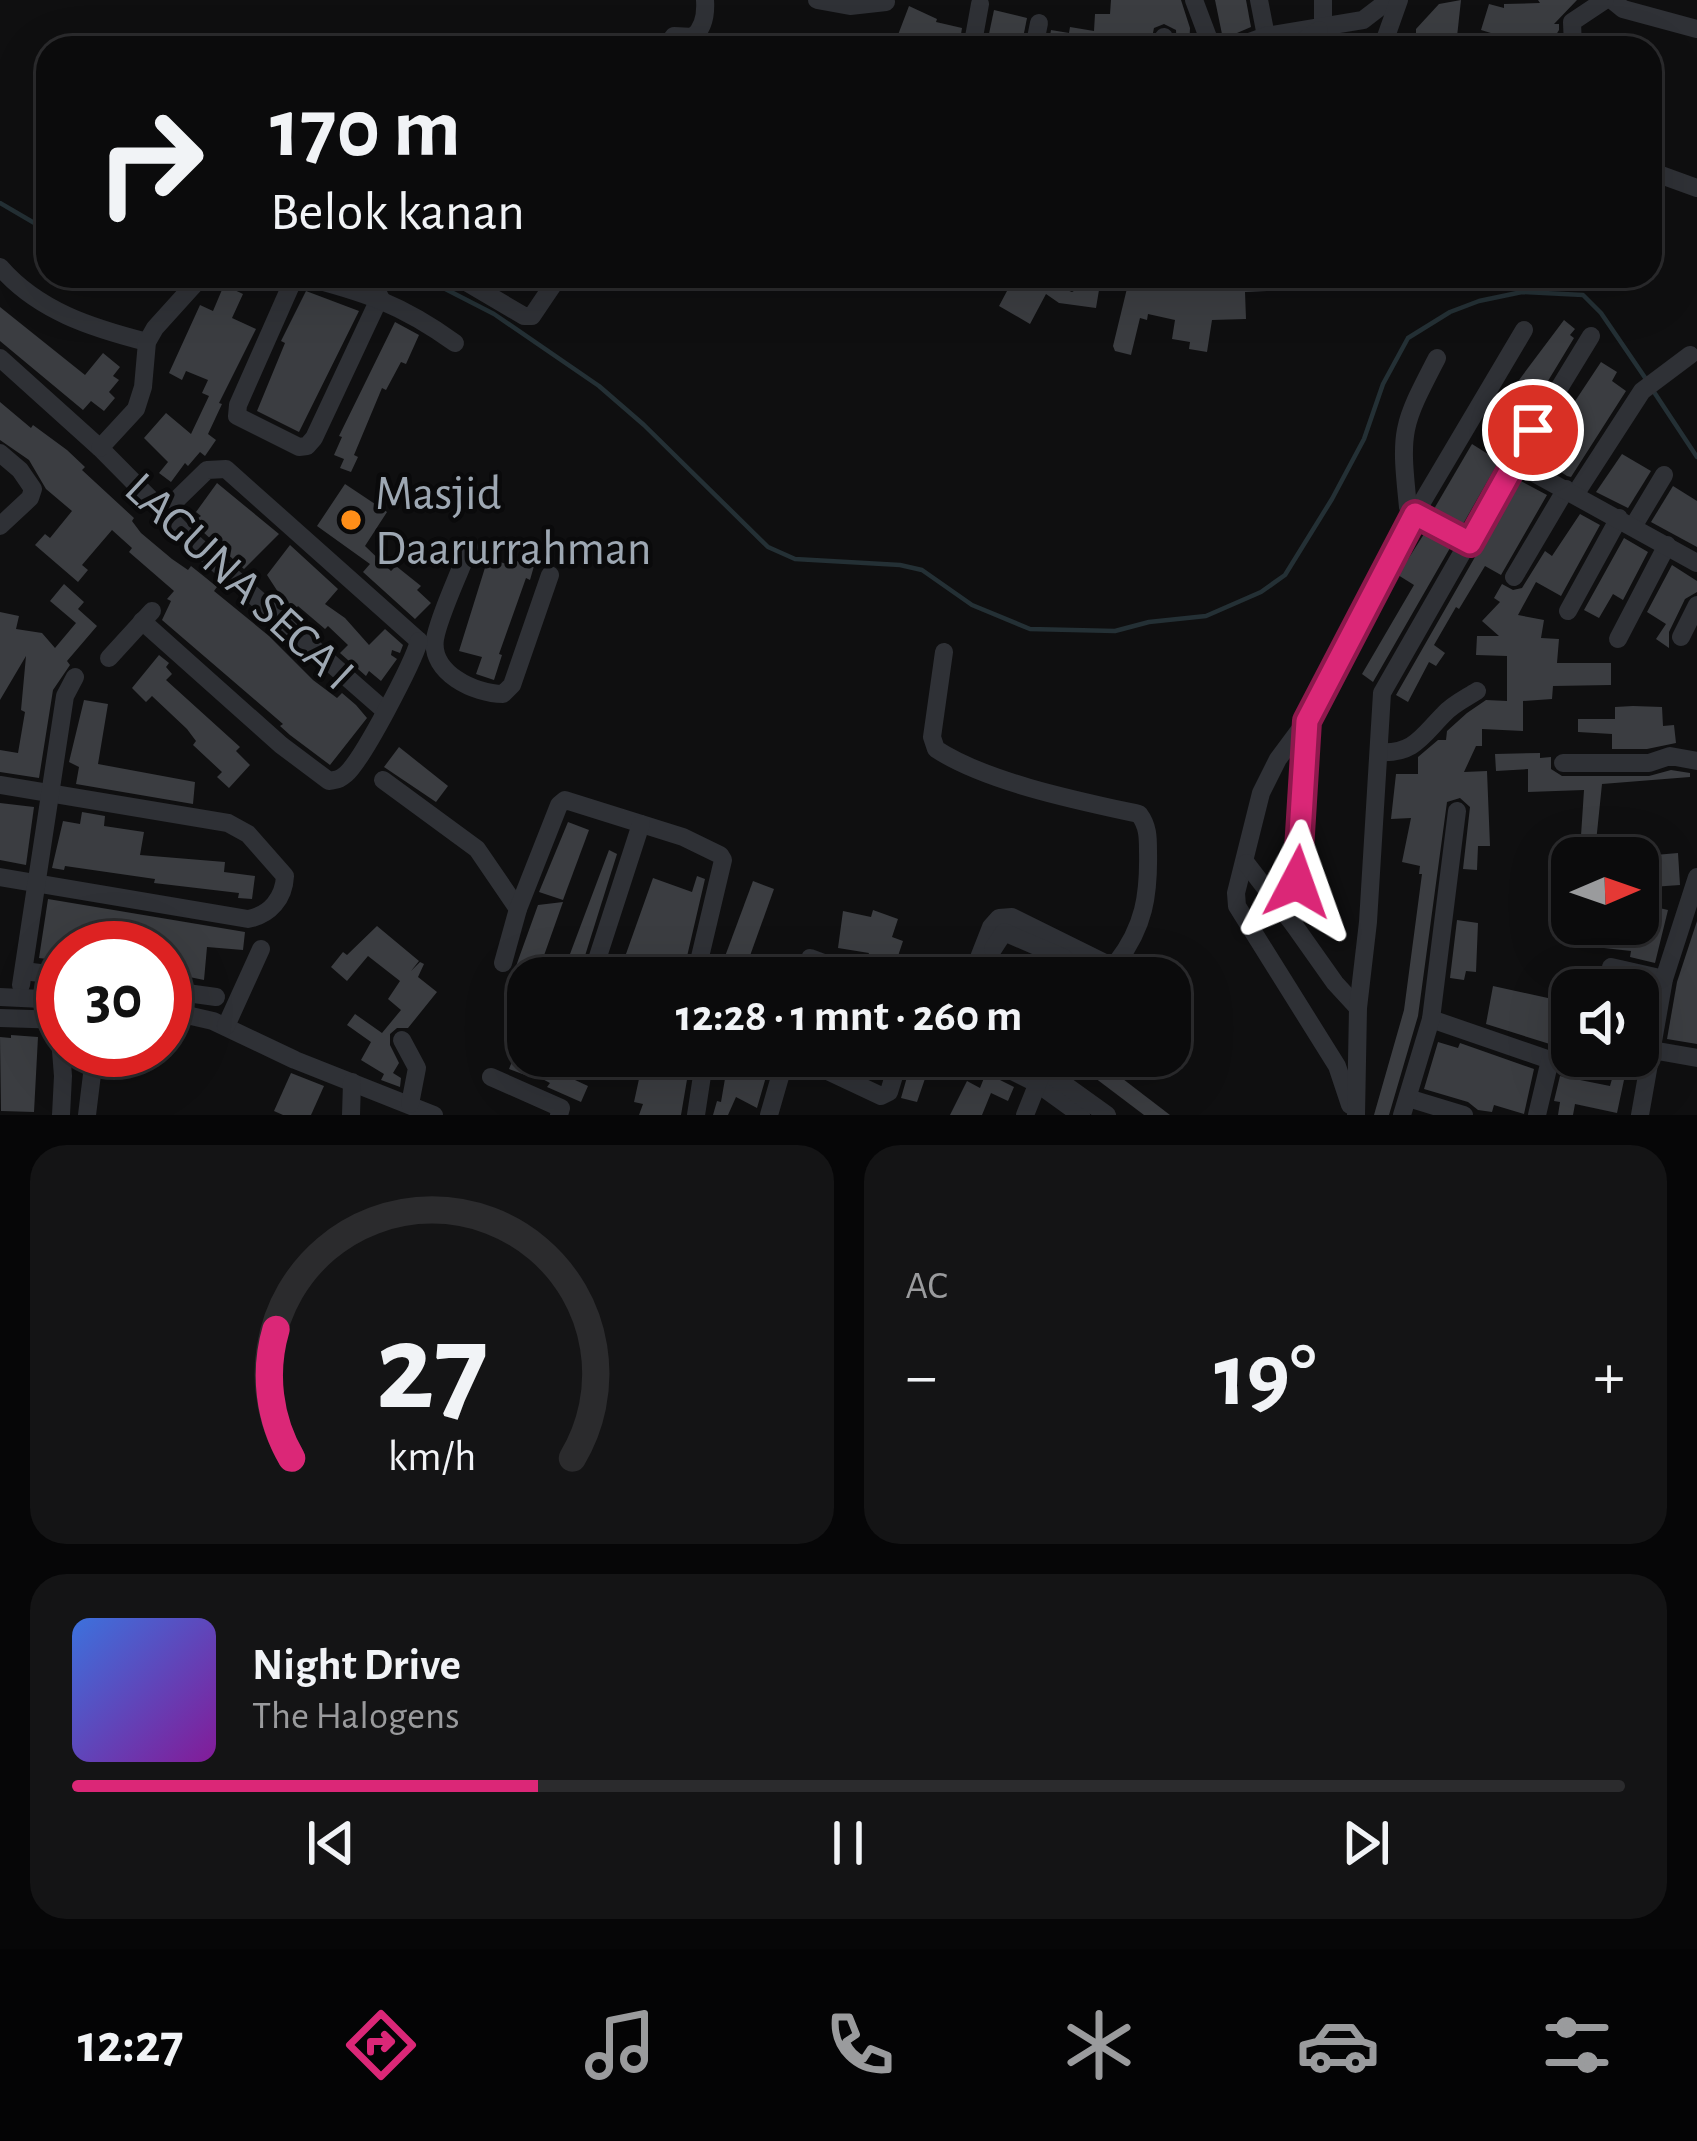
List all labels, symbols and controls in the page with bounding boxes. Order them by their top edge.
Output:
icon: right [72,84,228,240]
text: 170 m [270,88,461,172]
text: Belok kanan [270,186,525,240]
pin [1482,379,1584,481]
icon: arrive [1500,397,1566,463]
street label: LAGUNA SECA I [115,465,362,700]
place label: Masjid Daarurrahman [375,471,651,574]
marker: Masjid Daarurrahman [338,507,364,533]
position arrow [1234,819,1360,945]
north arrow [1551,837,1659,945]
map controls [1551,837,1659,1077]
speed limit sign: 30 [36,921,192,1077]
button: sound [1551,969,1659,1077]
text: 12:28 · 1 mnt · 260 m [676,994,1022,1039]
text: AC [906,1267,948,1306]
text: 27 [375,1307,488,1432]
text: 19° [1214,1332,1316,1422]
text: − [906,1344,937,1410]
text: + [1593,1344,1625,1410]
text: km/h [388,1435,476,1478]
text: Night Drive [252,1643,461,1688]
text: The Halogens [252,1697,460,1736]
icon: previous [298,1810,364,1876]
icon: pause [815,1810,881,1876]
icon: next [1333,1810,1399,1876]
icon: directions [339,2003,423,2087]
icon: music [578,2003,662,2087]
icon: phone [818,2003,902,2087]
icon: climate [1057,2003,1141,2087]
icon: car [1296,2003,1380,2087]
icon: filters [1535,2003,1619,2087]
text: 12:27 [78,2018,184,2072]

